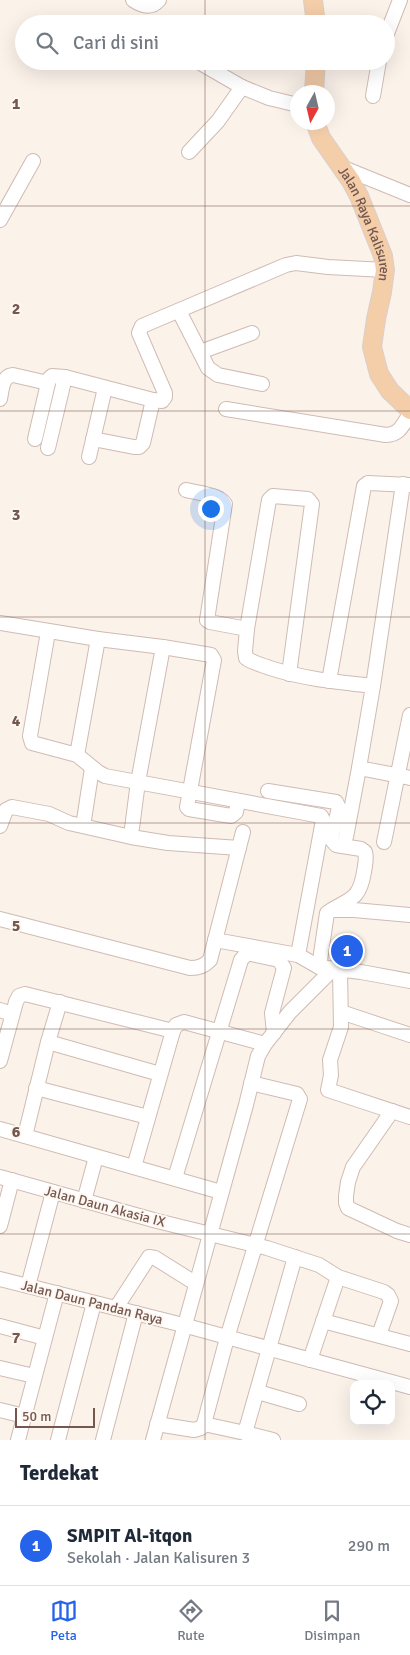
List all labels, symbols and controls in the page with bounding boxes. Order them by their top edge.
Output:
search box [15,15,395,70]
icon: search [33,29,61,57]
text: Cari di sini [73,31,159,55]
north arrow [290,85,335,130]
text: 1 [12,94,21,114]
street label: Jalan Raya Kalisuren [334,163,393,282]
text: 2 [12,299,20,319]
your location [198,496,224,522]
text: 3 [12,505,20,525]
text: 4 [12,711,21,731]
text: 5 [12,916,20,936]
pin: 1 [331,932,363,970]
text: 6 [12,1122,21,1142]
street label: Jalan Daun Akasia IX [43,1182,167,1231]
street label: Jalan Daun Pandan Raya [19,1277,165,1328]
text: 7 [12,1328,21,1348]
map controls [350,1380,395,1425]
button: locate [350,1380,395,1425]
scale bar [15,1405,95,1428]
text: 50 m [22,1408,51,1425]
text: Terdekat [20,1460,99,1486]
text: SMPIT Al-itqon [67,1524,192,1548]
text: 1 [32,1536,40,1556]
text: 290 m [348,1536,390,1556]
text: Sekolah · Jalan Kalisuren 3 [67,1548,250,1568]
tab: Peta [50,1597,78,1644]
tab: Rute [177,1597,205,1644]
tab: Disimpan [304,1597,360,1644]

